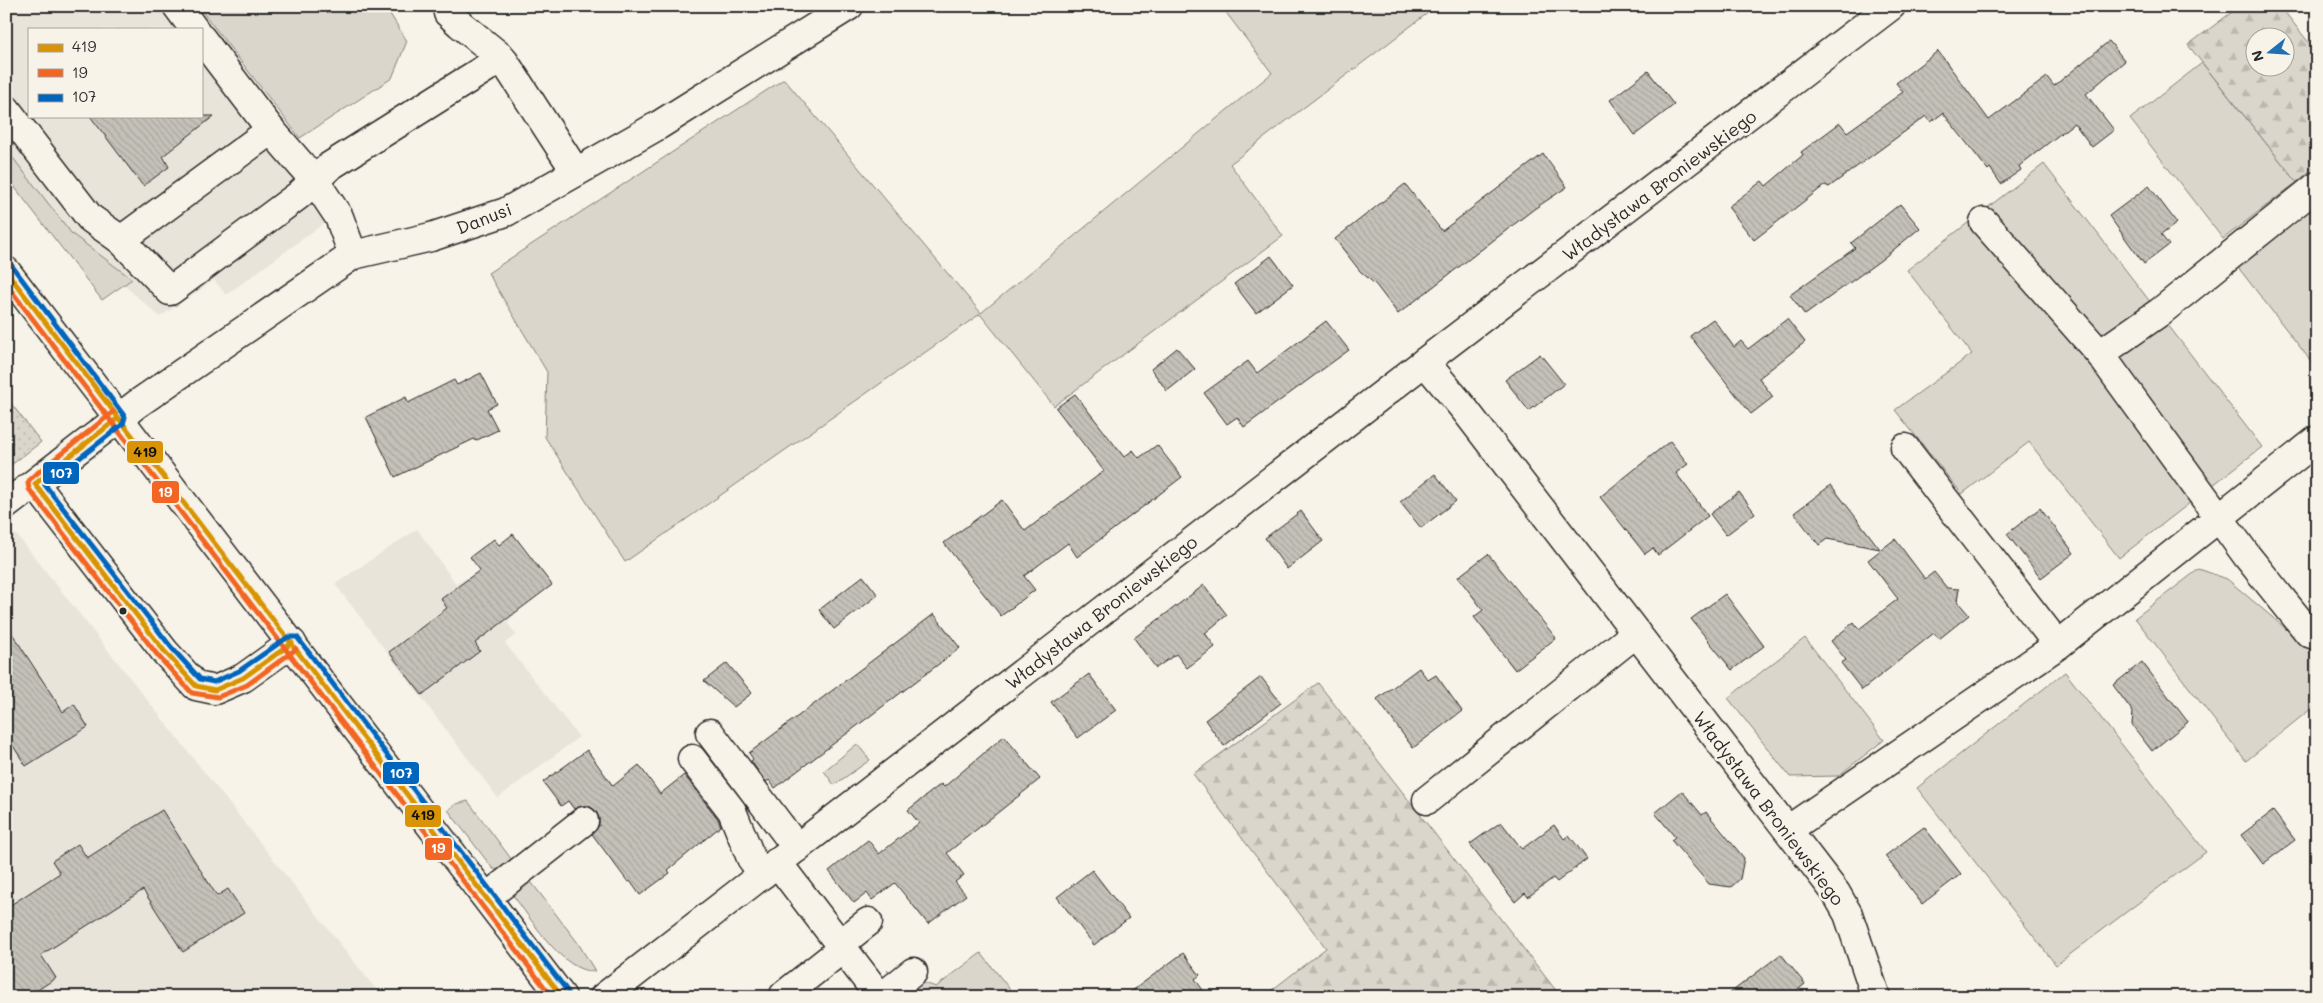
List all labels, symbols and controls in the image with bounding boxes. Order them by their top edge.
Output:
legend [28,28,202,118]
north arrow [2246,28,2296,78]
text: 419 [72,36,97,56]
text: N [2246,48,2268,64]
text: 19 [72,62,88,82]
text: 107 [72,86,96,106]
street label: Władysława Broniewskiego [1557,104,1761,266]
street label: Danusi [453,196,515,240]
line badge: 419 [126,440,164,464]
text: 419 [133,442,157,461]
line badge: 107 [42,461,80,485]
text: 107 [49,463,73,482]
line badge: 19 [151,480,180,504]
text: 19 [158,482,173,501]
street label: Władysława Broniewskiego [1000,529,1202,695]
unlabelled marker [118,606,128,616]
street label: Władysława Broniewskiego [1688,706,1850,910]
line badge: 107 [382,761,420,785]
text: 107 [389,763,413,782]
line badge: 419 [404,804,442,828]
text: 419 [411,805,435,824]
line badge: 19 [424,837,453,861]
text: 19 [431,838,446,857]

